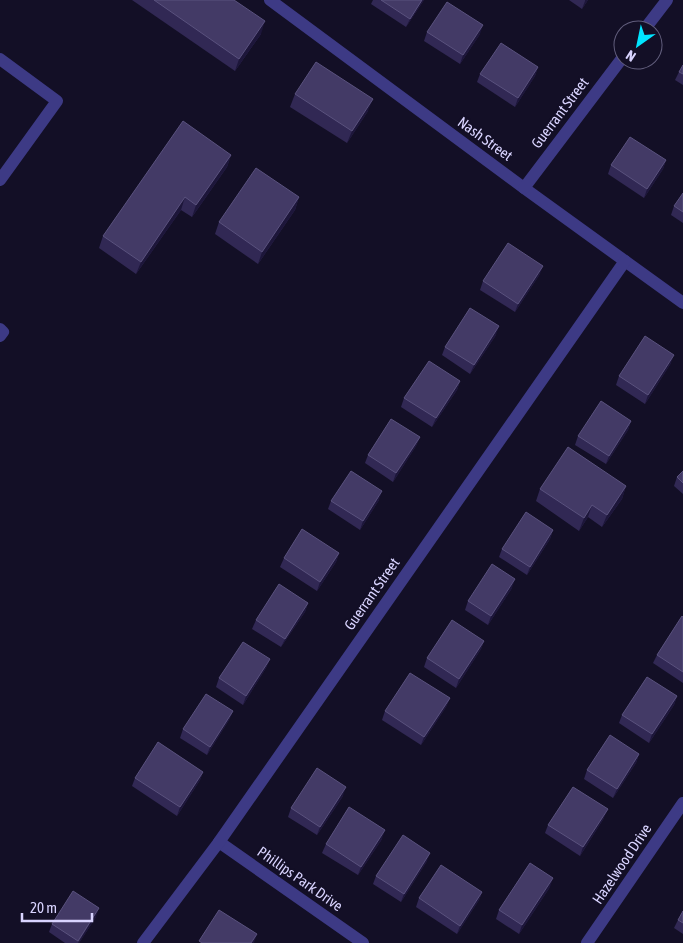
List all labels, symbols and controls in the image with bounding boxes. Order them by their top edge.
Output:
north arrow [613,20,663,70]
text: N [623,47,639,65]
street label: Guerrant Street [528,74,592,151]
street label: Nash Street [455,113,516,164]
street label: Guerrant Street [341,554,403,633]
street label: Hazelwood Drive [589,820,655,907]
street label: Phillips Park Drive [254,843,346,914]
scale bar [22,890,92,922]
text: 20 m [30,899,57,916]

